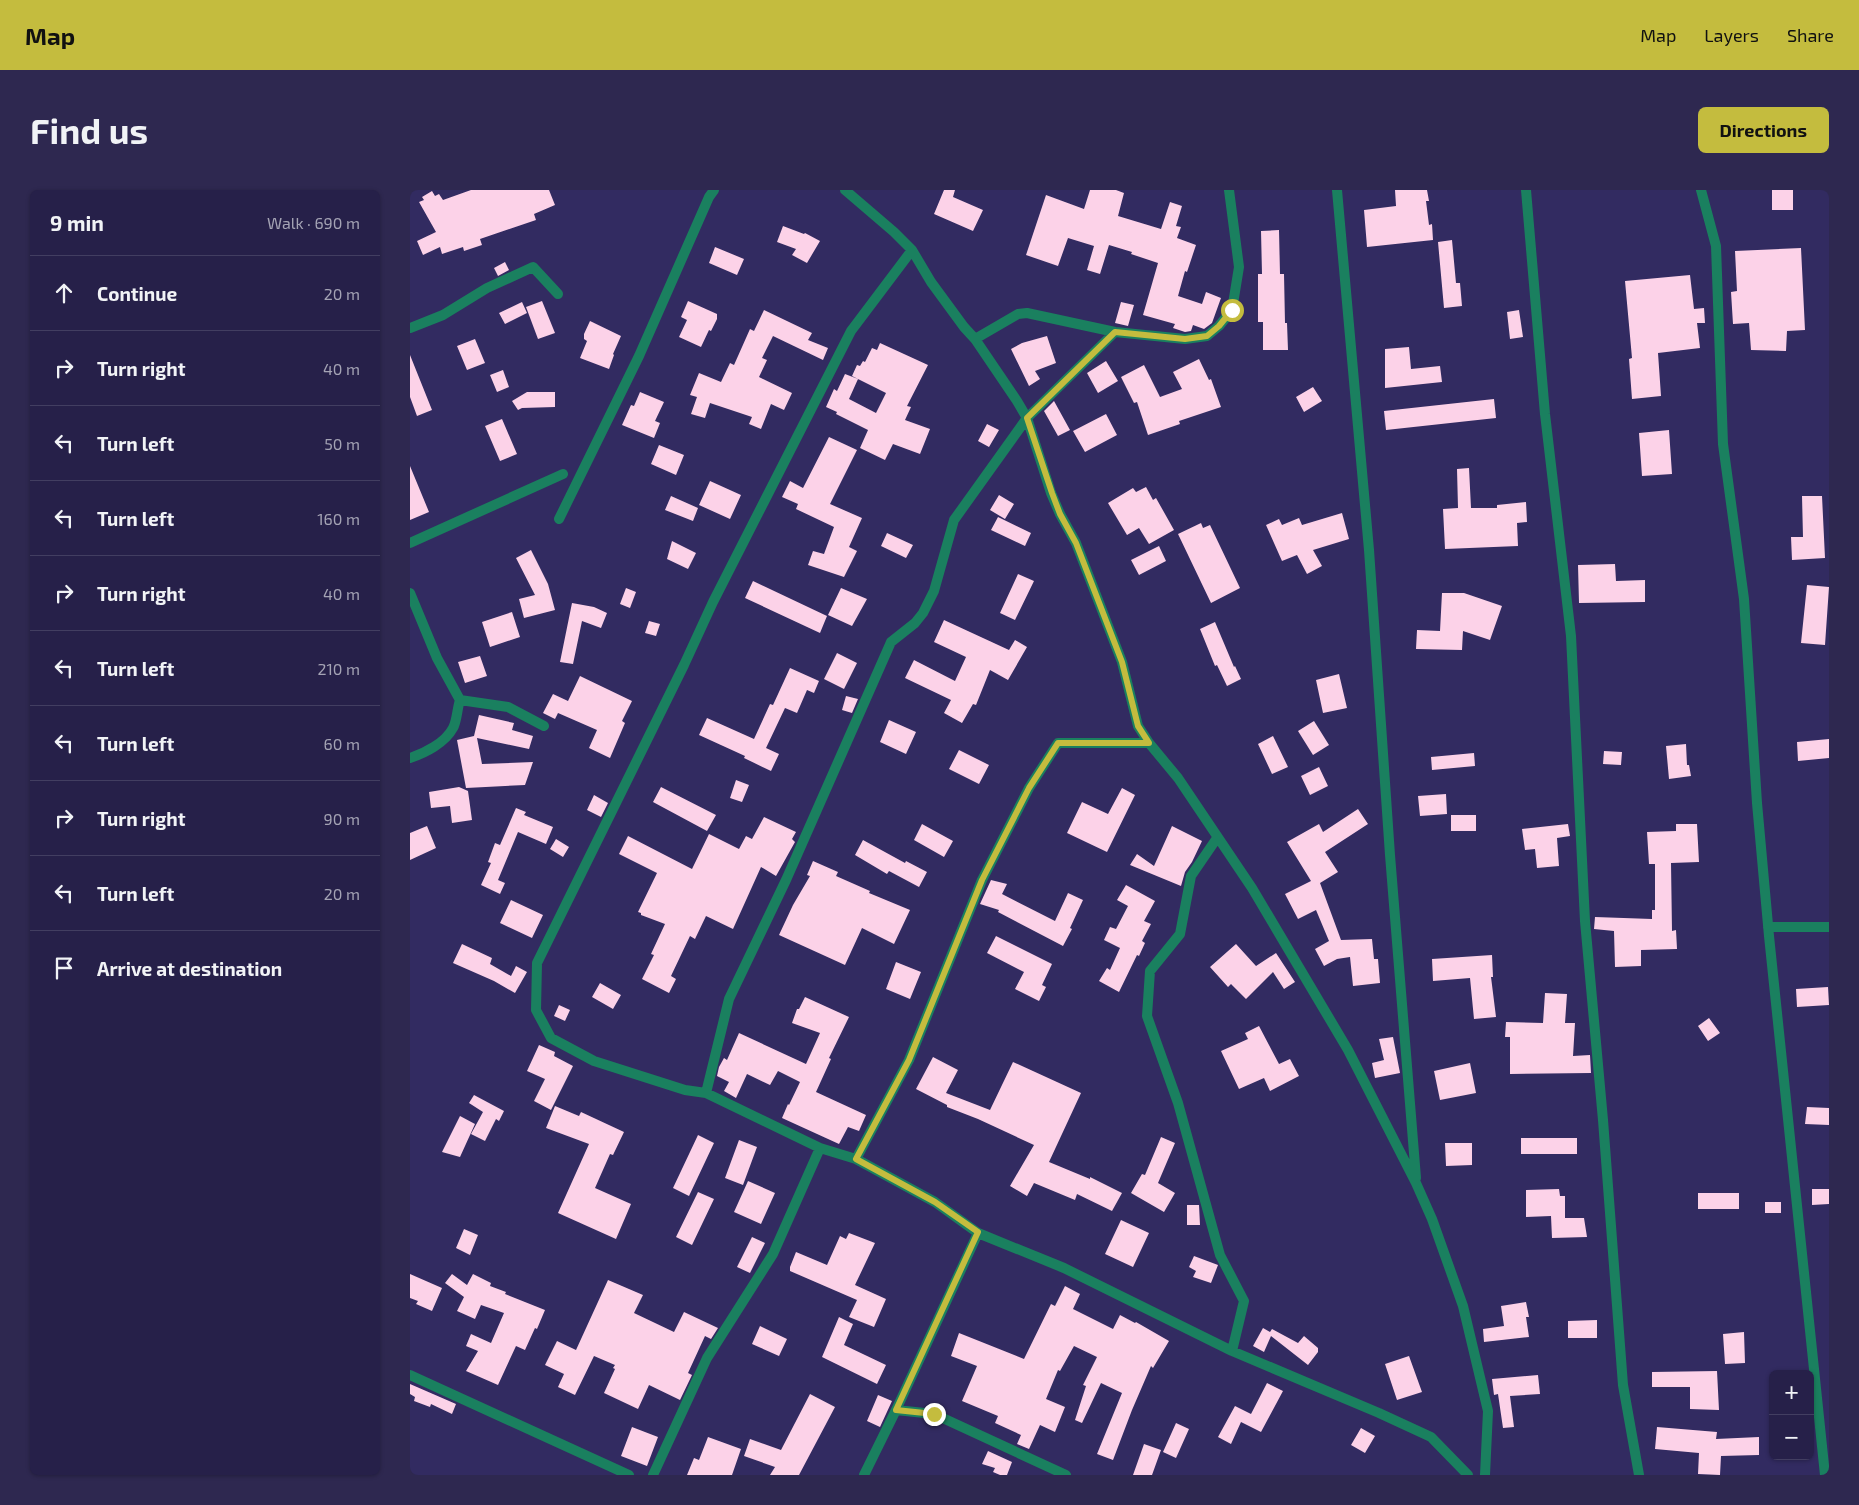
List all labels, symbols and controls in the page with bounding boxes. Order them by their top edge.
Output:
text: Map [25,21,75,50]
text: Map [1640,24,1676,46]
text: Layers [1704,24,1759,46]
text: Share [1787,24,1834,46]
button: Directions [1698,107,1829,153]
text: Find us [30,109,148,151]
text: 9 min [50,210,104,235]
text: Walk · 690 m [267,213,360,232]
icon: ahead [50,279,78,307]
text: Continue [97,282,177,305]
text: 20 m [324,284,360,303]
route start [1221,299,1244,322]
icon: right [50,354,78,382]
text: Turn right [97,357,185,380]
text: 40 m [323,359,360,378]
icon: left [50,429,78,457]
text: Turn left [97,432,174,455]
text: 50 m [324,434,360,453]
icon: left [50,504,78,532]
text: Turn left [97,507,174,530]
text: 160 m [317,509,360,528]
icon: right [50,579,78,607]
text: Turn right [97,582,185,605]
text: 40 m [323,584,360,603]
icon: left [50,654,78,682]
text: Turn left [97,657,174,680]
text: 210 m [317,659,360,678]
icon: left [50,729,78,757]
text: Turn left [97,732,174,755]
text: 60 m [324,734,360,753]
icon: right [50,804,78,832]
text: Turn right [97,807,185,830]
text: 90 m [324,809,360,828]
icon: left [50,879,78,907]
text: Turn left [97,882,174,905]
text: 20 m [324,884,360,903]
icon: arrive [50,954,78,982]
text: Arrive at destination [97,957,282,980]
map controls [1769,1370,1814,1460]
button: + [1769,1370,1814,1415]
route end [923,1403,946,1426]
button: − [1769,1415,1814,1460]

